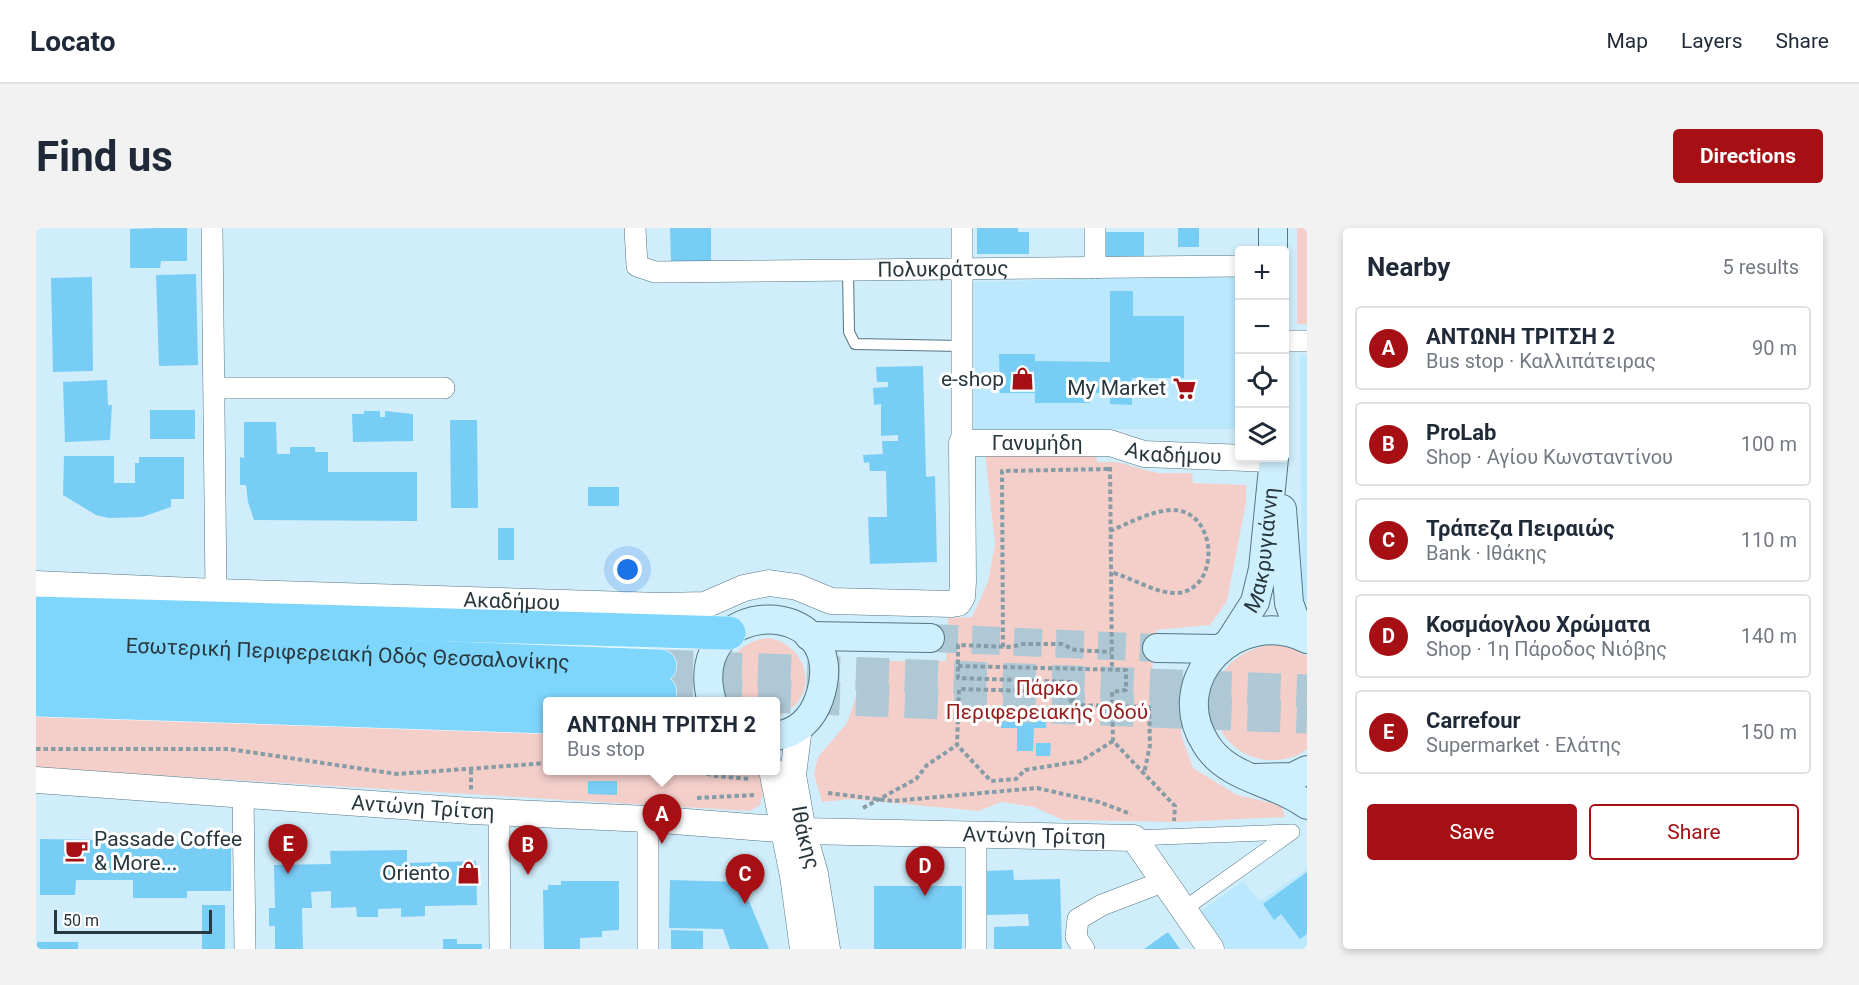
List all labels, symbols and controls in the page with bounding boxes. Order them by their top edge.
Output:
text: Locato [30,25,115,58]
text: Map [1606,29,1648,53]
text: Layers [1681,29,1742,53]
text: Share [1775,29,1829,53]
button: Directions [1673,129,1823,183]
text: Find us [36,132,173,181]
map controls [1235,246,1289,462]
button: + [1235,246,1289,300]
text: Nearby [1367,252,1450,282]
text: 5 results [1723,255,1799,279]
street label: Πολυκράτους [877,256,1009,282]
button: − [1235,300,1289,354]
text: ΑΝΤΩΝΗ ΤΡΙΤΣΗ 2 [1426,324,1615,349]
text: A [1382,336,1395,360]
text: 90 m [1752,336,1797,360]
text: Bus stop · Καλλιπάτειρας [1426,349,1656,373]
button: locate [1235,354,1289,408]
shop icon: e-shop [1009,366,1035,392]
place label: e-shop [941,367,1004,391]
supermarket icon: Μy Μarket [1171,375,1197,401]
place label: Μy Μarket [1067,376,1166,400]
button: layers [1235,408,1289,462]
text: ProLab [1426,420,1496,445]
street label: Γανυμήδη [992,431,1083,455]
text: B [1382,432,1395,456]
text: 100 m [1741,432,1797,456]
street label: Ακαδήμου [1122,437,1222,469]
text: Shop · Αγίου Κωνσταντίνου [1426,445,1673,469]
street label: Μακρυγιάννη [1239,486,1283,617]
text: Τράπεζα Πειραιώς [1426,516,1615,541]
text: C [1382,528,1395,552]
text: 110 m [1741,528,1797,552]
text: Bank · Ιθάκης [1426,541,1547,565]
your location [613,555,642,584]
street label: Ακαδήμου [463,588,560,615]
text: Κοσμάογλου Χρώματα [1426,612,1650,637]
text: D [1382,624,1395,648]
text: 140 m [1741,624,1797,648]
street label: Εσωτερική Περιφερειακή Οδός Θεσσαλονίκης [125,633,570,675]
text: Shop · 1η Πάροδος Νιόβης [1426,637,1667,661]
park label: Πάρκο Περιφερειακής Οδού [946,676,1148,724]
popup [543,697,780,775]
text: Carrefour [1426,708,1521,733]
text: ΑΝΤΩΝΗ ΤΡΙΤΣΗ 2 [567,712,756,737]
text: E [1383,720,1394,744]
text: 150 m [1741,720,1797,744]
text: Supermarket · Ελάτης [1426,733,1621,757]
text: Bus stop [567,737,645,761]
street label: Αντώνη Τρίτση [351,791,495,824]
pin: A [642,794,682,844]
street label: Ιθάκης [787,804,825,872]
button: Save [1367,804,1577,860]
button: Share [1589,804,1799,860]
street label: Αντώνη Τρίτση [962,822,1106,849]
pin: E [268,824,308,874]
pin: B [508,826,548,875]
place label: Passade Coffee & More... [94,827,242,875]
cafe icon: Passade Coffee & More... [63,838,89,864]
pin: D [906,846,944,896]
pin: C [726,854,764,904]
shop icon: Oriento [455,860,481,886]
place label: Oriento [382,861,450,885]
scale bar [54,907,212,934]
text: 50 m [63,911,99,930]

